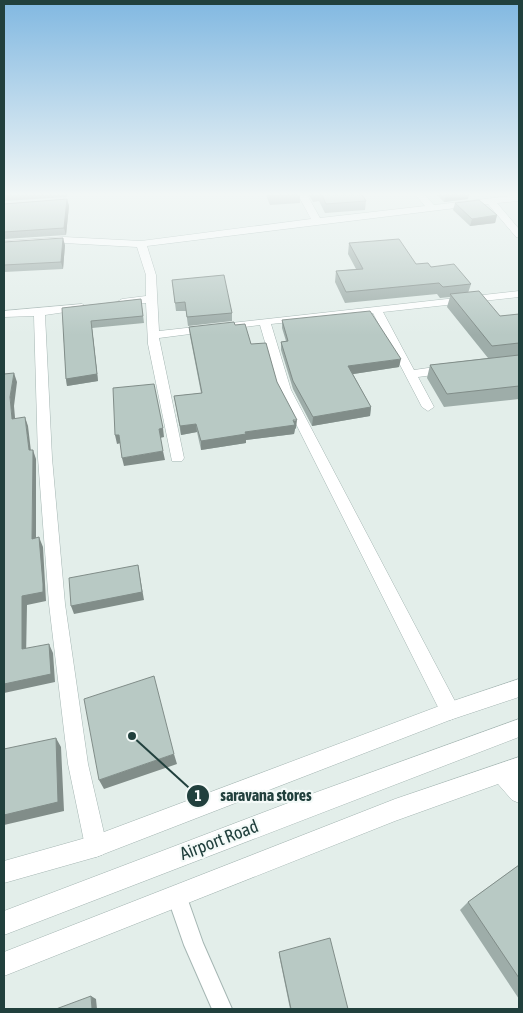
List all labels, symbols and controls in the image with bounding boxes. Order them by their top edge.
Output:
callout: saravana stores [186,780,322,811]
text: saravana stores [220,786,312,804]
text: 1 [194,787,202,804]
street label: Airport Road [177,815,261,864]

